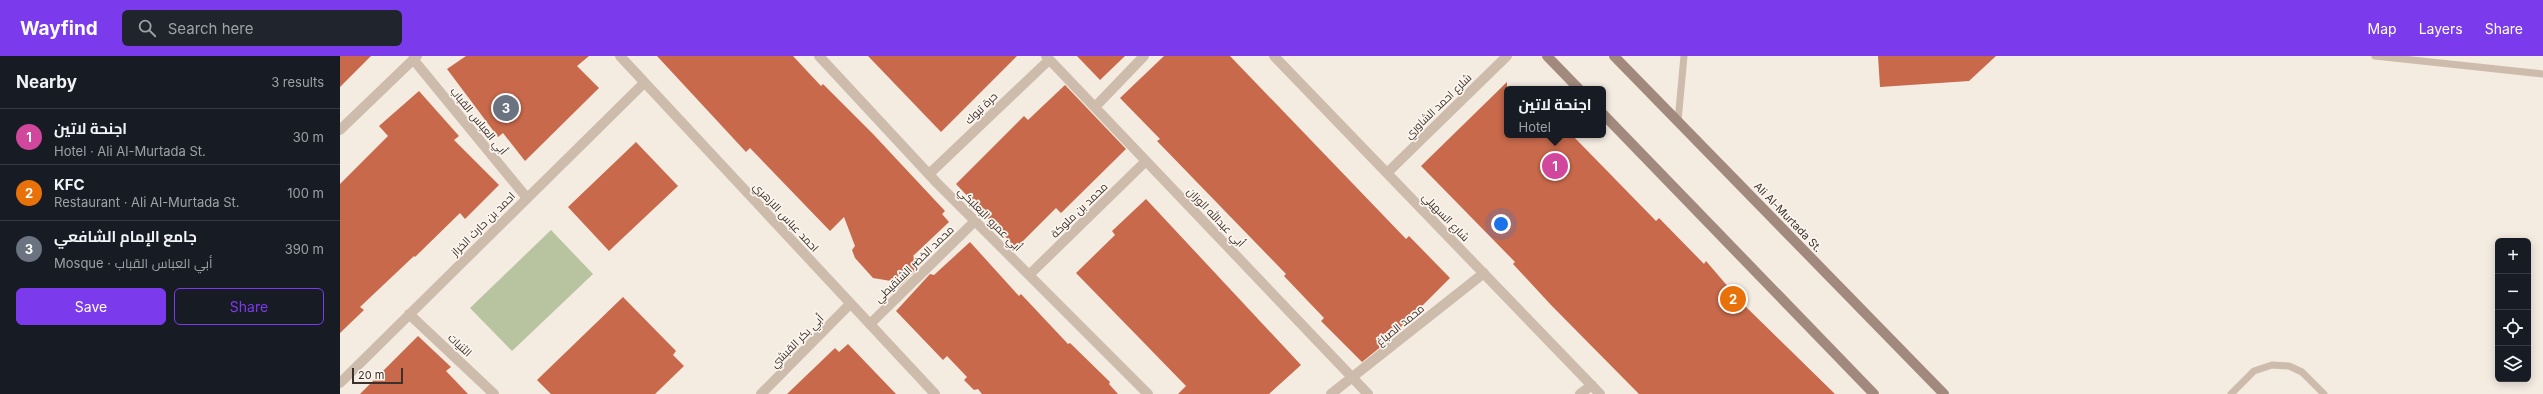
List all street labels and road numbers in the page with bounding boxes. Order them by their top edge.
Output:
street label: شلرع احمد الشاوري [1402,70,1476,143]
street label: أبي العباس القباب [446,84,511,159]
street label: حرة تبوك [962,89,1000,127]
street label: احمد عباس الازهري [749,179,822,256]
street label: محمد بن ملوكة [1048,179,1110,241]
street label: Ali Al-Murtada St. [1751,179,1825,255]
street label: أبي عمرو البعلبكي [954,184,1025,255]
street label: أبي عبدالله الوزان [1183,184,1249,251]
street label: احمد بن حارث الخراز [447,189,518,260]
street label: شارع السهيلي [1418,190,1473,246]
street label: محمد الخضر الشنقيطي [871,222,958,307]
street label: محمد الصباغ [1373,301,1428,349]
street label: أبي بكر القبشي [767,311,828,372]
street label: الثنيات [445,330,475,360]

